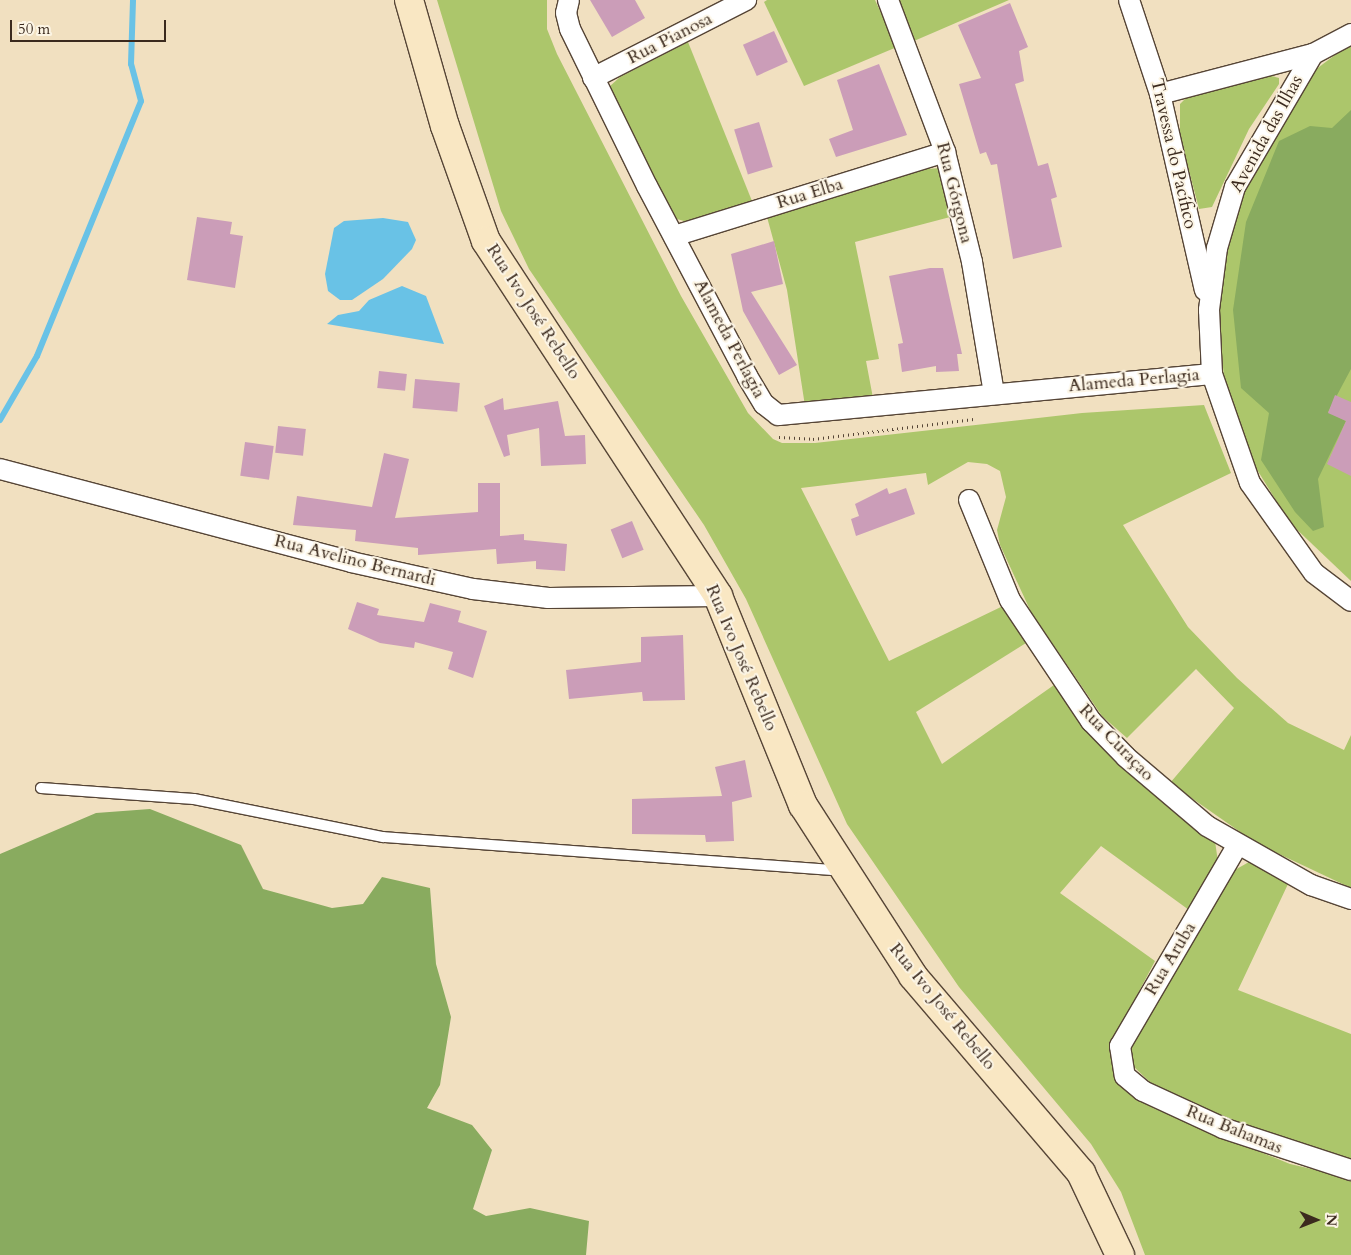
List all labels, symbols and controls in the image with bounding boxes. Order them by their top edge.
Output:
street label: Rua Pianosa [624,8,716,70]
scale bar [12,10,169,42]
text: 50 m [18,19,50,39]
street label: Avenida das Ilhas [1226,72,1308,196]
street label: Travessa do Pacífico [1145,77,1201,231]
street label: Rua Górgona [931,140,977,246]
street label: Rua Elba [774,174,846,214]
street label: Rua Ivo José Rebello [481,240,585,384]
street label: Alameda Perlagia [689,276,769,402]
street label: Alameda Perlagia [1068,365,1200,397]
street label: Rua Avelino Bernardi [272,530,438,592]
street label: Rua Ivo José Rebello [700,582,782,734]
street label: Rua Curaçao [1074,700,1158,786]
street label: Rua Aruba [1141,918,1201,1000]
street label: Rua Ivo José Rebello [884,939,1000,1075]
street label: Rua Bahamas [1183,1101,1285,1159]
north arrow [1291,1195,1341,1245]
text: N [1322,1214,1341,1227]

